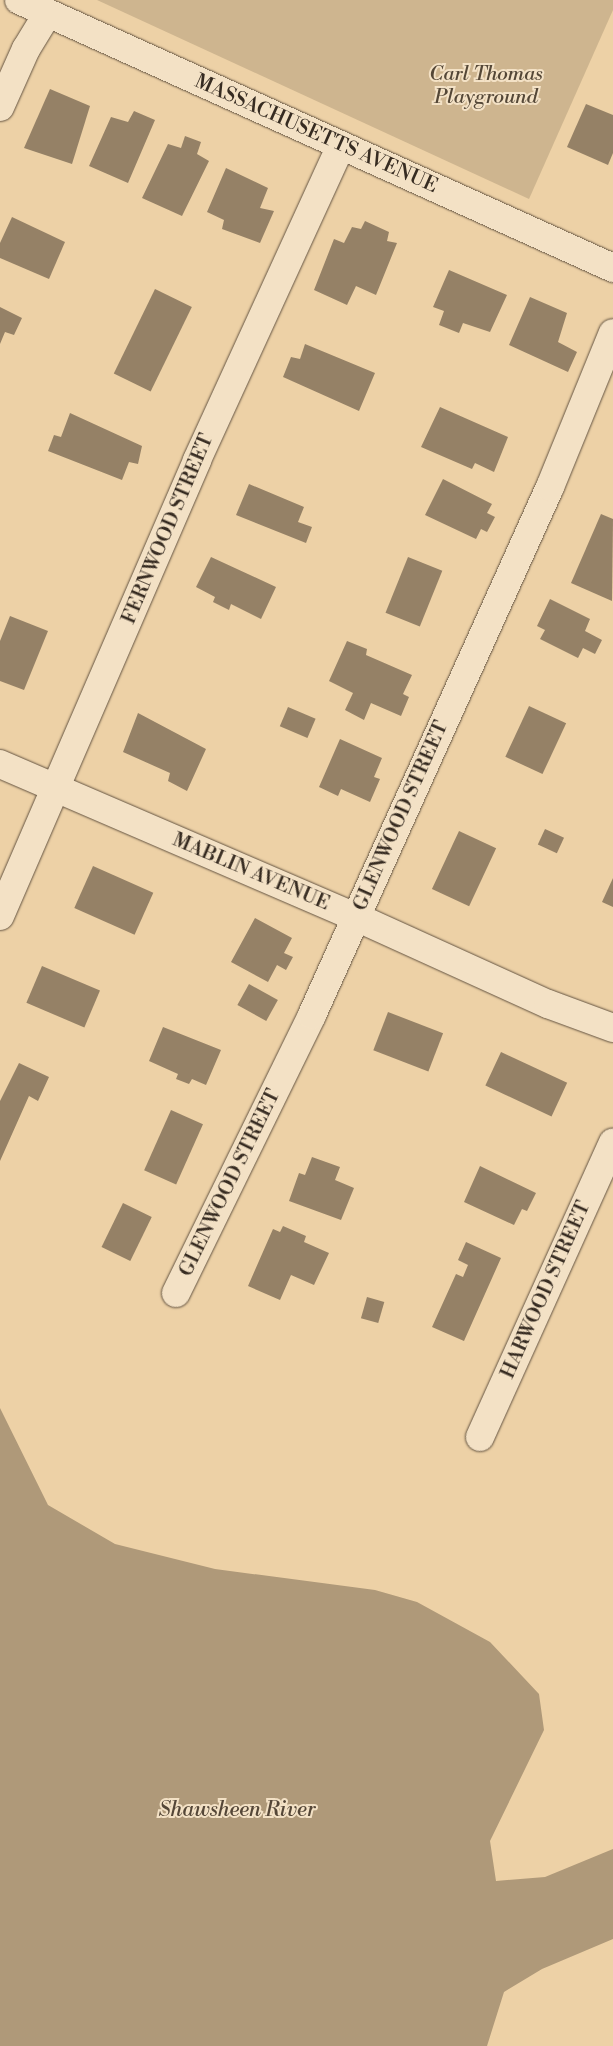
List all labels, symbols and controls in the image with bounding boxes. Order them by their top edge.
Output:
park label: Carl Thomas Playground [429,62,543,109]
street label: MASSACHUSETTS AVENUE [191,69,441,199]
street label: FERNWOOD STREET [117,430,219,628]
street label: GLENWOOD STREET [348,717,454,915]
street label: MABLIN AVENUE [169,828,333,916]
street label: GLENWOOD STREET [174,1085,286,1281]
street label: HARWOOD STREET [496,1198,596,1382]
water label: Shawsheen River [158,1797,316,1823]

